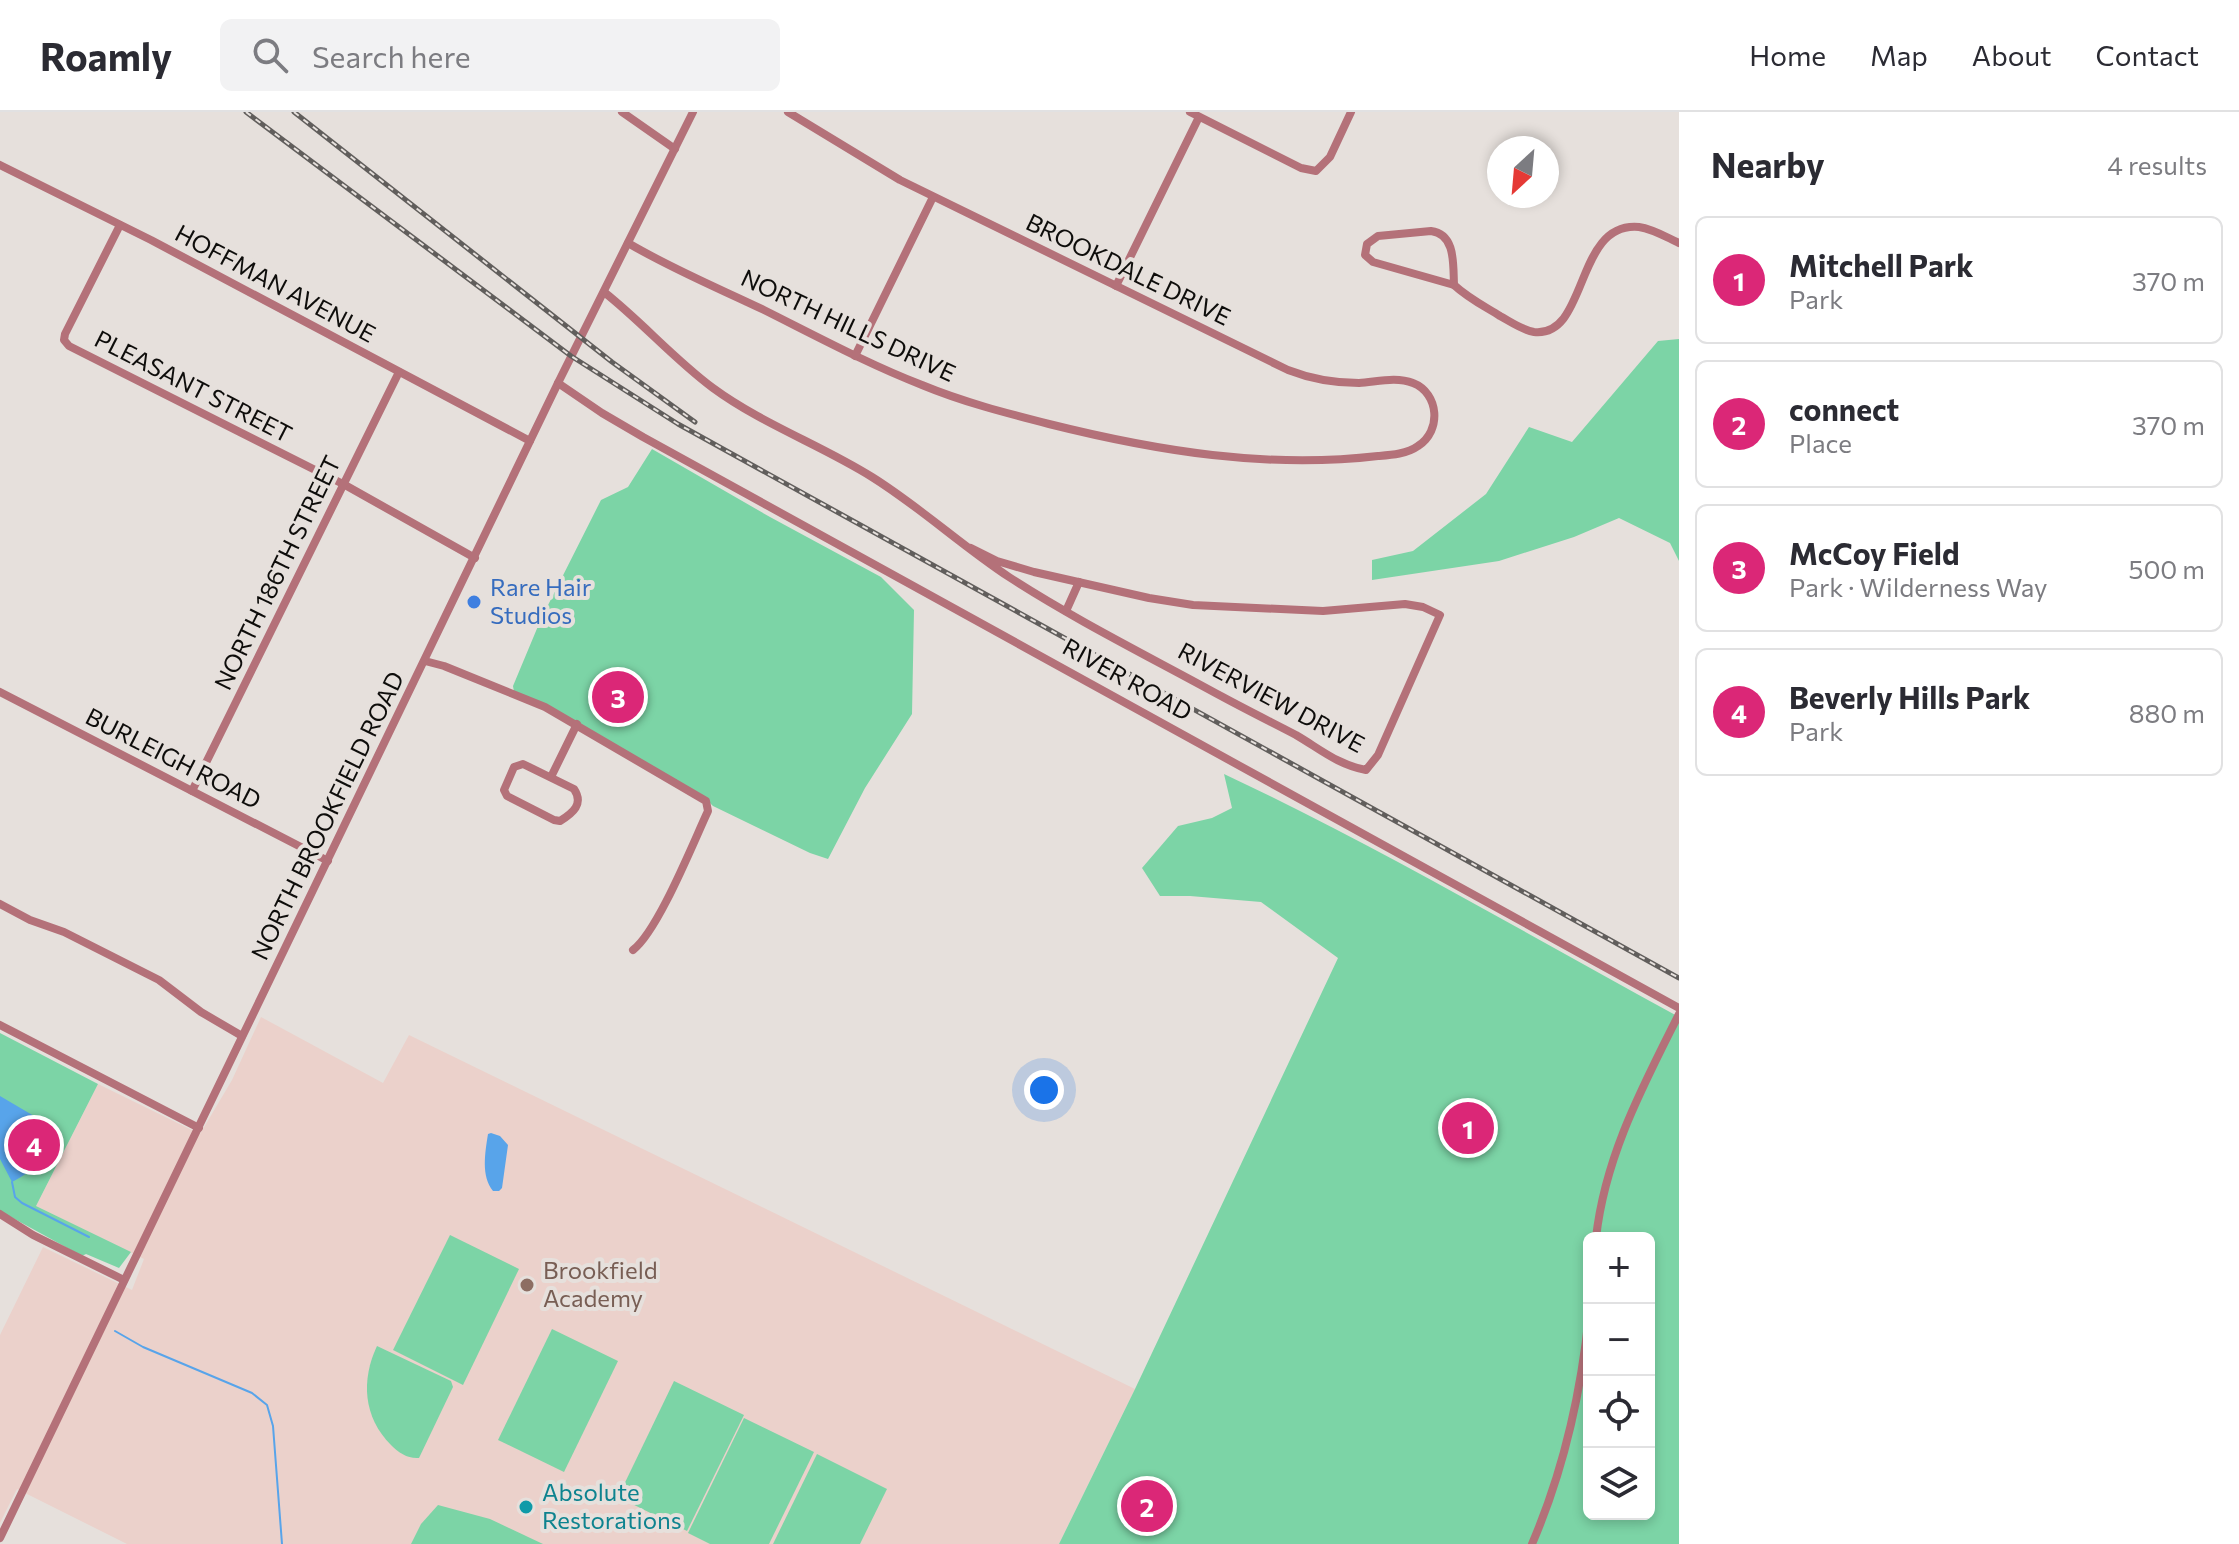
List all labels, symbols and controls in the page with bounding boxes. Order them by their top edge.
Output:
search box [220,19,780,91]
text: Roamly [40,32,172,79]
icon: search [248,33,292,77]
text: Search here [312,37,471,74]
text: Home [1749,38,1826,72]
text: Map [1870,38,1928,72]
text: About [1972,38,2052,72]
text: Contact [2096,38,2199,72]
north arrow [1487,136,1559,208]
text: Nearby [1711,143,1825,185]
text: 4 results [2107,149,2207,180]
street label: BROOKDALE DRIVE [1022,207,1236,331]
street label: HOFFMAN AVENUE [171,218,381,348]
text: Mitchell Park [1789,246,1973,283]
street label: NORTH HILLS DRIVE [737,262,960,387]
text: 1 [1733,265,1745,296]
text: 370 m [2132,265,2205,296]
text: Park [1789,283,1843,314]
street label: PLEASANT STREET [90,323,297,448]
text: connect [1789,390,1899,427]
text: 2 [1732,409,1746,440]
text: 370 m [2132,409,2205,440]
text: Place [1789,427,1852,458]
street label: NORTH 186TH STREET [207,451,346,694]
text: McCoy Field [1789,534,1959,571]
text: 3 [1731,553,1747,584]
text: 500 m [2128,553,2205,584]
text: Park · Wilderness Way [1789,571,2048,602]
place label: Rare Hair Studios [490,572,592,629]
marker: Rare Hair Studios [465,593,483,611]
street label: RIVER ROAD [1058,631,1197,726]
street label: RIVERVIEW DRIVE [1174,635,1370,758]
street label: NORTH BROOKFIELD ROAD [244,666,409,964]
pin: 3 [592,667,644,727]
text: Beverly Hills Park [1789,678,2030,715]
text: 4 [1731,697,1747,728]
text: 880 m [2129,697,2205,728]
street label: BURLEIGH ROAD [81,701,266,814]
text: Park [1789,715,1843,746]
your location [1024,1070,1064,1110]
pin: 1 [1442,1098,1494,1158]
pin: 4 [8,1115,60,1175]
map controls [1583,1232,1655,1520]
button: + [1583,1232,1655,1304]
place label: Brookfield Academy [543,1255,658,1312]
marker: Brookfield Academy [518,1276,536,1294]
button: − [1583,1304,1655,1376]
button: locate [1583,1376,1655,1448]
button: layers [1583,1448,1655,1520]
pin: 2 [1121,1476,1173,1536]
place label: Absolute Restorations [542,1477,682,1534]
marker: Absolute Restorations [517,1498,535,1516]

